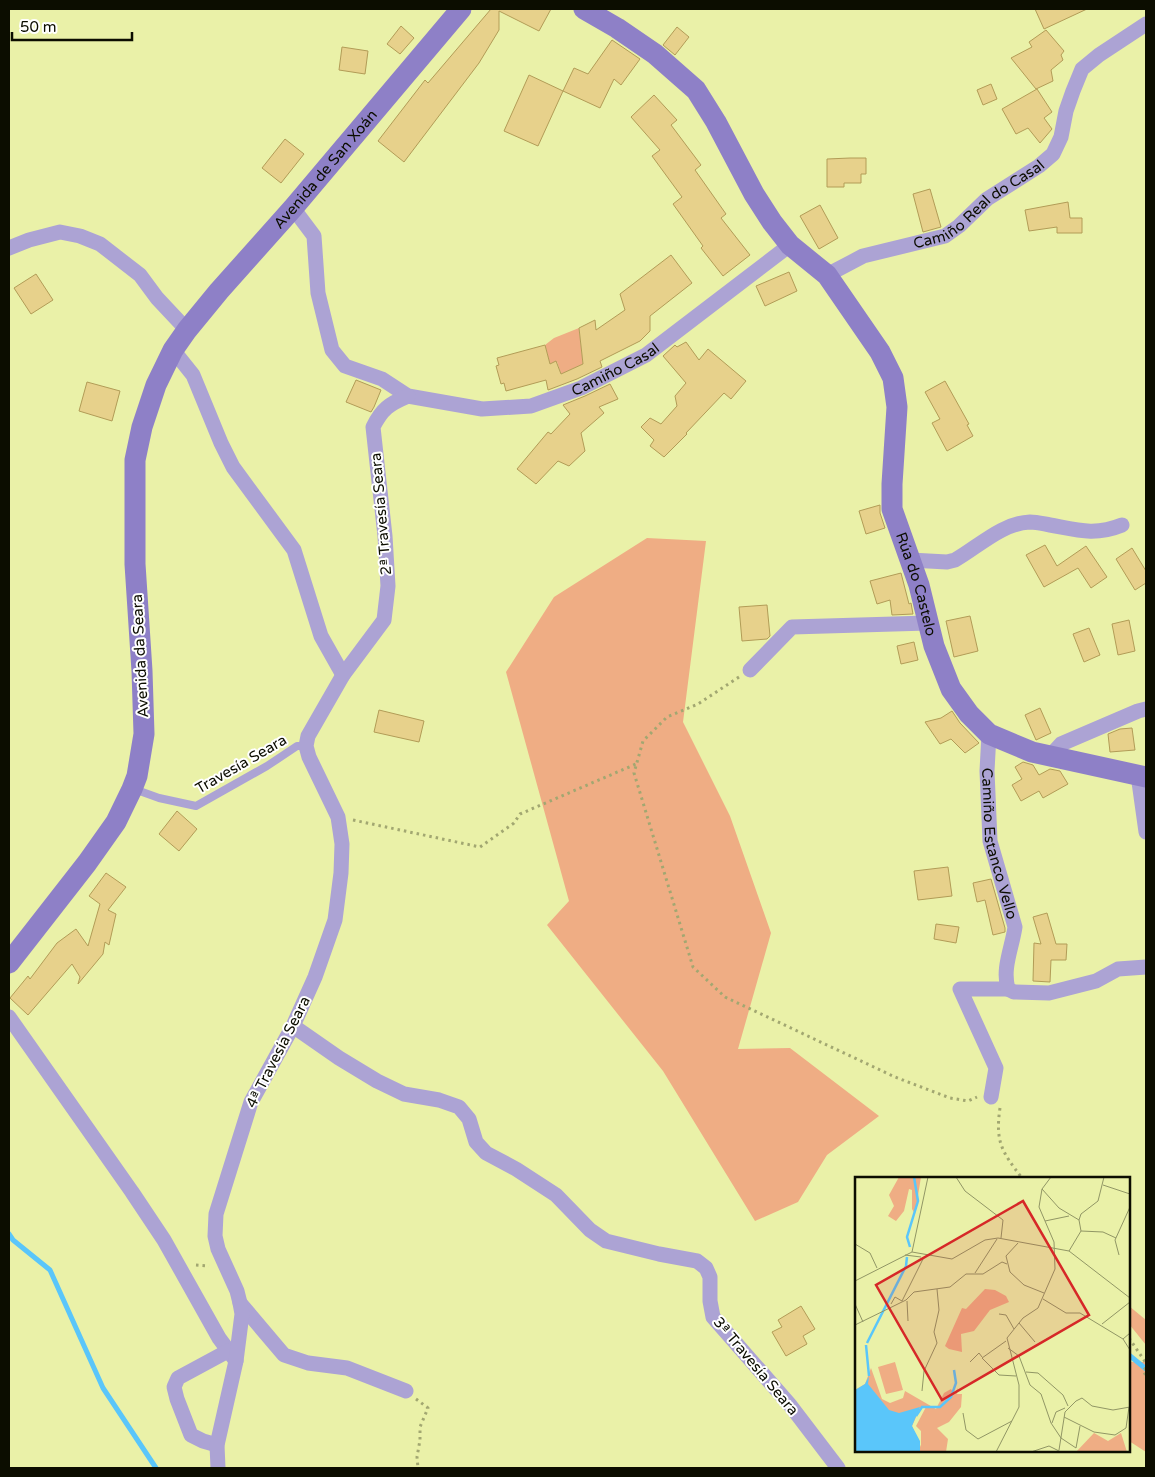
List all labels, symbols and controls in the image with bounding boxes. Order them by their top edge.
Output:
scale bar [12,10,132,42]
text: 50 m [20,18,57,36]
street label: Avenida de San Xoán [270,106,381,232]
street label: Camiño Real do Casal [911,156,1048,252]
street label: Camiño Casal [569,339,663,400]
street label: 2ª Travesía Seara [367,452,395,576]
street label: Rúa do Castelo [892,530,940,638]
street label: Avenida da Seara [128,594,152,718]
street label: Travesía Seara [192,731,290,797]
street label: Camiño Estanco Vello [978,767,1021,921]
street label: 4ª Travesía Seara [242,993,314,1111]
inset map [855,1177,1130,1452]
street label: 3ª Travesía Seara [710,1313,802,1419]

